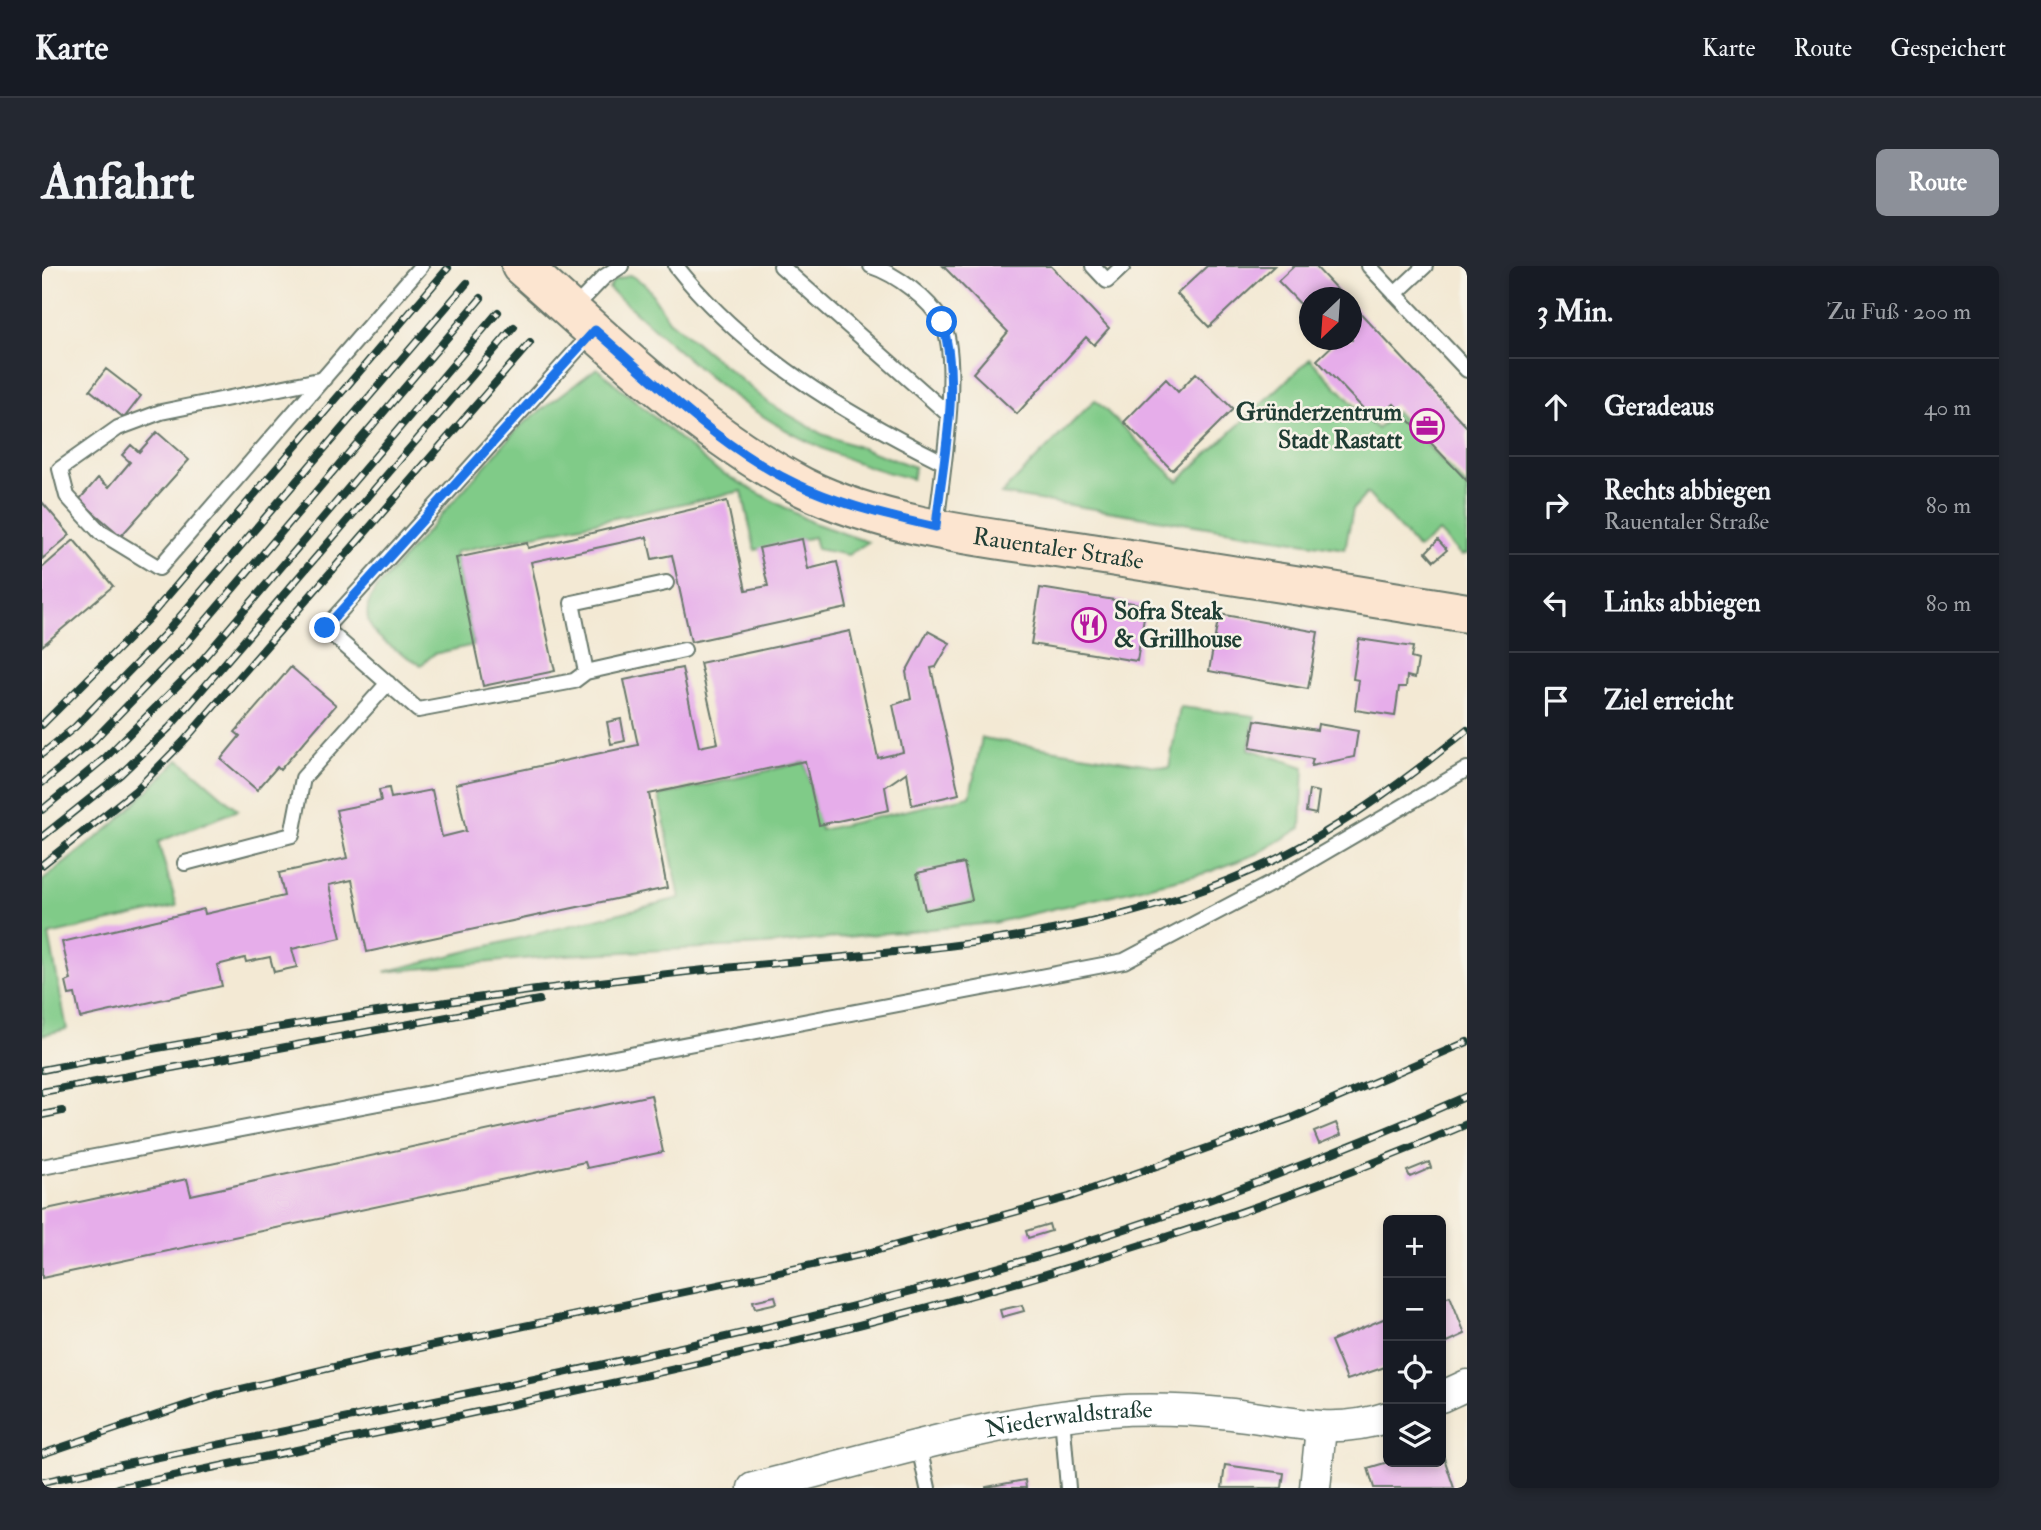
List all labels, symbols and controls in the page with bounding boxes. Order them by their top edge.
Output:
text: Karte [35,28,108,69]
text: Karte [1702,33,1755,64]
text: Route [1793,33,1852,64]
text: Gespeichert [1890,33,2006,64]
button: Route [1876,149,1999,216]
text: Anfahrt [42,152,194,213]
north arrow [1299,287,1362,350]
text: 3 Min. [1537,293,1613,330]
text: Zu Fuß · 200 m [1827,297,1971,326]
route start [926,306,957,337]
icon: ahead [1537,388,1575,426]
text: Geradeaus [1604,391,1714,423]
text: 40 m [1924,393,1971,422]
place label: Gründerzentrum Stadt Rastatt [1236,397,1402,456]
office icon: Gründerzentrum Stadt Rastatt [1408,407,1446,445]
text: Rechts abbiegen [1604,475,1771,507]
icon: right [1537,486,1575,524]
text: 80 m [1926,491,1971,520]
text: Rauentaler Straße [1604,507,1769,536]
street label: Rauentaler Straße [971,520,1146,576]
icon: left [1537,584,1575,622]
text: Links abbiegen [1604,587,1761,619]
text: 80 m [1926,589,1971,618]
place label: Sofra Steak & Grillhouse [1114,596,1242,655]
restaurant icon: Sofra Steak & Grillhouse [1070,606,1108,644]
route end [309,612,340,643]
icon: arrive [1537,682,1575,720]
text: Ziel erreicht [1604,685,1734,717]
map controls [1383,1215,1446,1467]
button: + [1383,1215,1446,1278]
button: − [1383,1278,1446,1341]
button: locate [1383,1341,1446,1404]
street label: Niederwaldstraße [982,1394,1153,1445]
button: layers [1383,1404,1446,1467]

